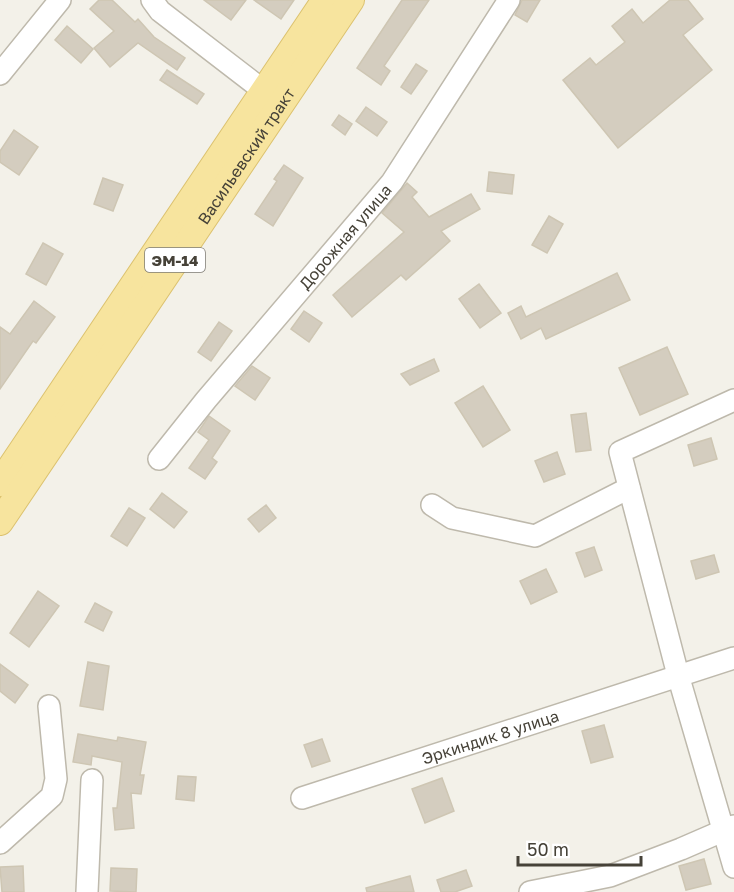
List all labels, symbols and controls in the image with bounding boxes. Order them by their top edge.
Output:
street label: Васильевский тракт [193,84,299,228]
street label: Дорожная улица [295,180,396,293]
road number: ЭМ-14 [145,248,205,272]
street label: Эркиндик 8 улица [419,705,561,768]
scale bar [518,829,641,867]
text: 50 m [527,838,569,860]

